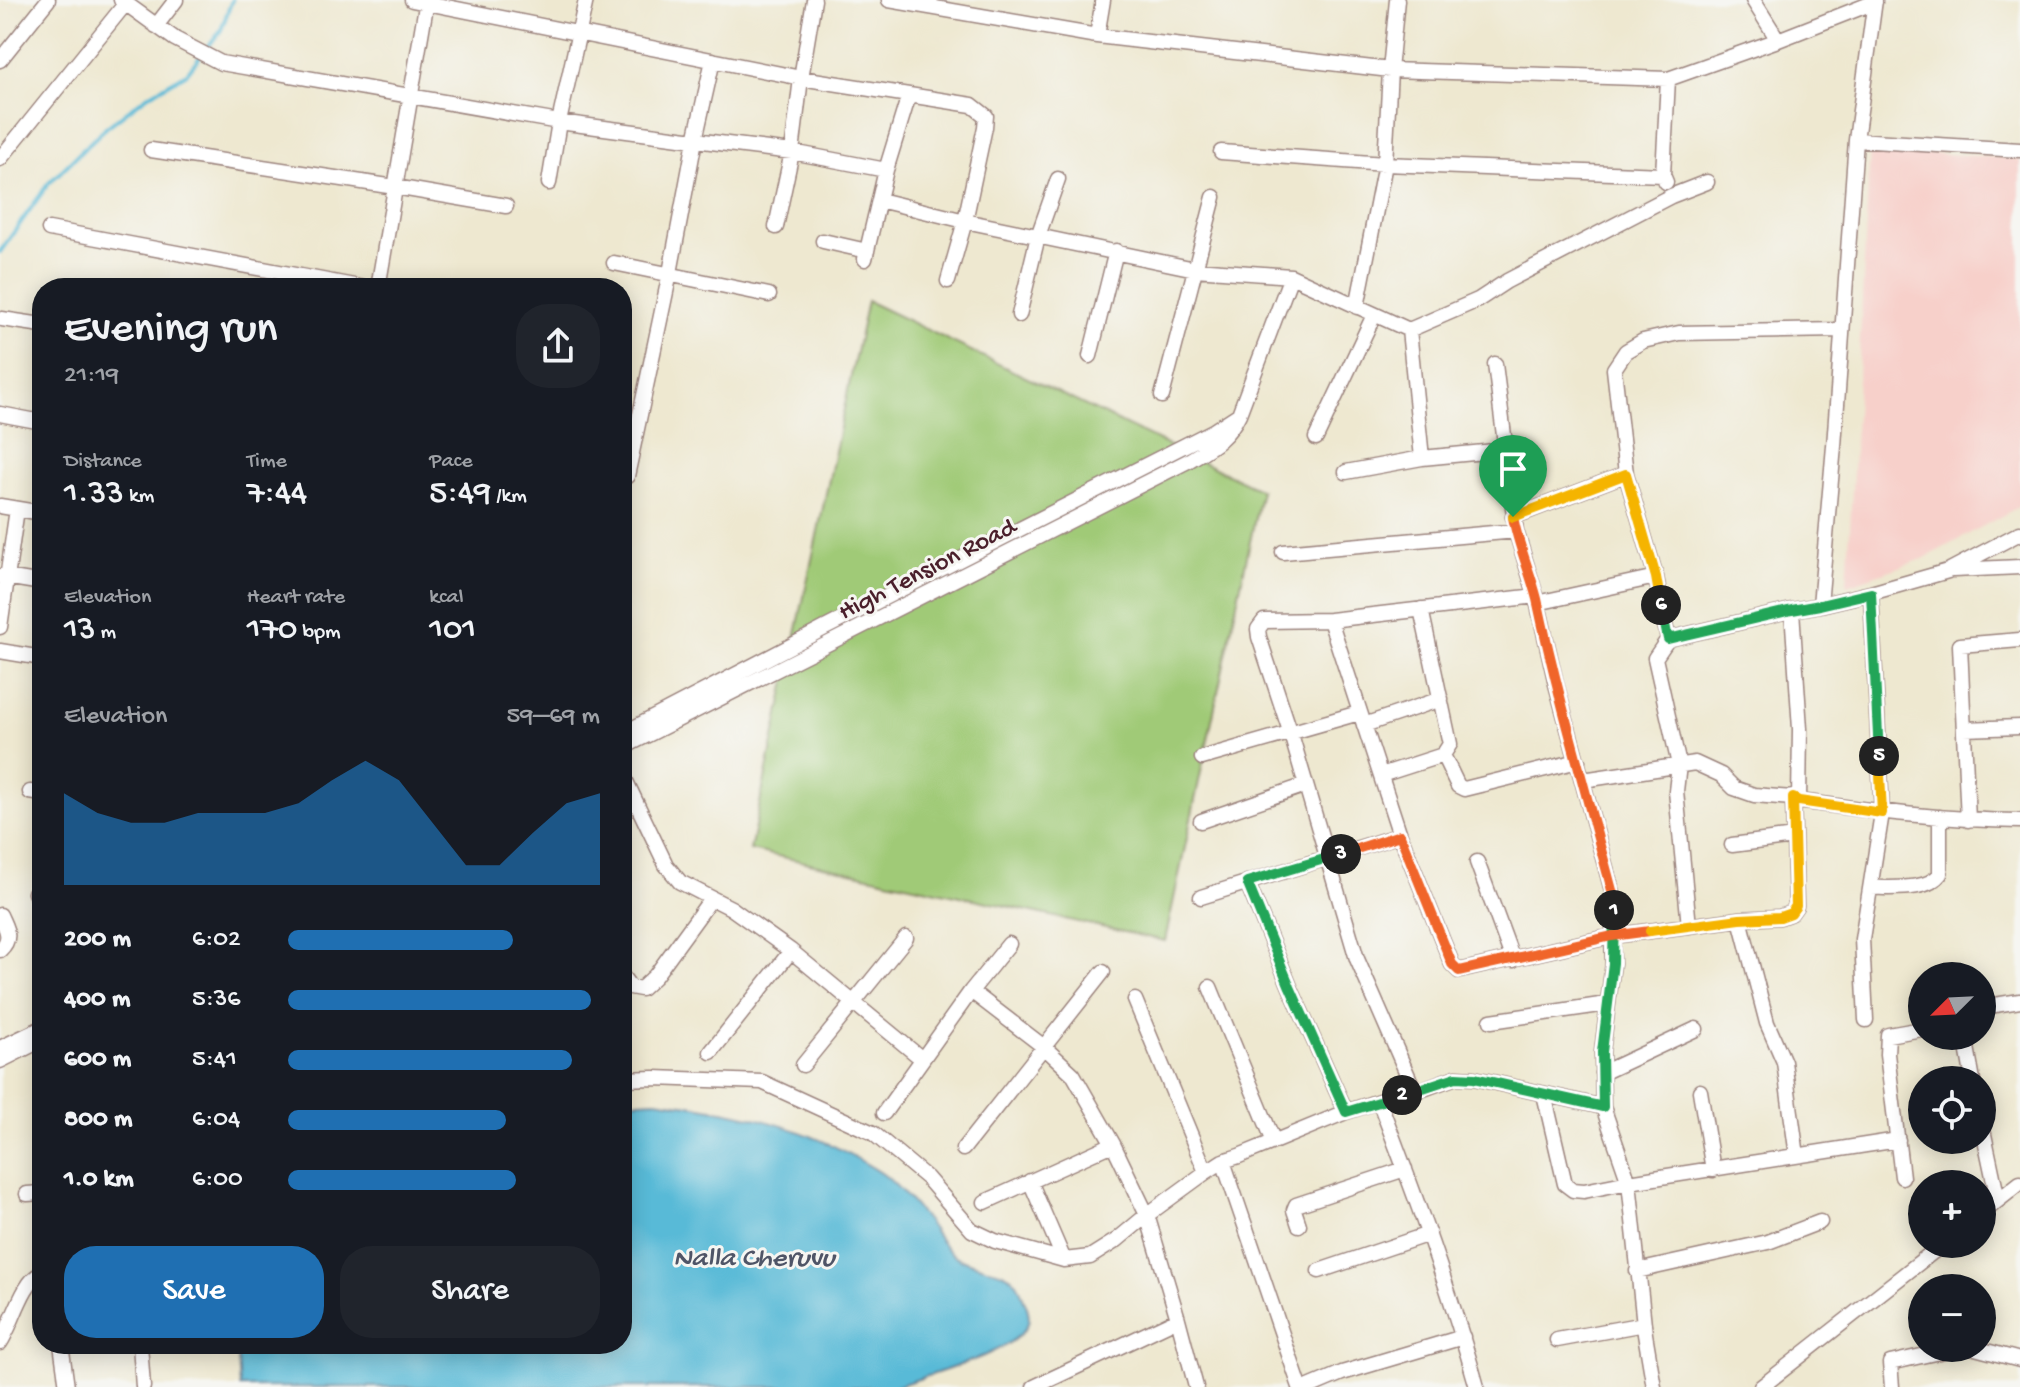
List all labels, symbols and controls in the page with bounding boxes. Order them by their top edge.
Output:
button: share [516,304,600,388]
text: Evening run [64,305,277,357]
text: 21:19 [64,361,119,392]
pin [1479,435,1547,517]
icon: arrive [1491,447,1535,491]
text: Distance [64,449,142,475]
text: Time [247,449,287,475]
text: Pace [429,449,473,475]
text: 1.33 [64,475,124,515]
text: 7:44 [247,475,307,515]
text: 5:49 [429,475,491,515]
text: km [124,484,154,510]
text: /km [491,484,527,510]
street label: High Tension Road [834,512,1024,629]
text: Elevation [64,585,151,611]
text: Heart rate [247,585,345,611]
text: kcal [429,585,464,611]
pin: 6 [1641,585,1681,625]
text: 6 [1655,592,1667,618]
text: 13 [64,611,95,651]
text: 170 [247,611,297,651]
text: 101 [429,611,476,651]
text: m [95,620,116,646]
text: bpm [297,620,341,646]
text: Elevation [64,702,167,733]
text: 59–69 m [507,702,600,733]
pin: 5 [1859,736,1899,776]
text: 5 [1873,743,1885,769]
pin: 3 [1321,834,1361,874]
text: 3 [1335,841,1347,867]
pin: 1 [1594,890,1634,930]
text: 1 [1610,897,1618,923]
text: 200 m [64,925,131,956]
text: 6:02 [192,925,241,956]
north arrow [1908,962,1996,1050]
map controls [1908,962,1996,1362]
text: 400 m [64,985,130,1016]
text: 5:36 [192,985,241,1016]
text: 600 m [64,1045,131,1076]
text: 5:41 [192,1045,237,1076]
button: locate [1908,1066,1996,1154]
pin: 2 [1382,1075,1422,1115]
text: 2 [1397,1082,1407,1108]
text: 800 m [64,1105,132,1136]
text: 6:04 [192,1105,240,1136]
text: 1.0 km [64,1165,134,1196]
text: 6:00 [192,1165,243,1196]
button: + [1908,1170,1996,1258]
water label: Nalla Cheruvu [673,1243,838,1276]
button: Save [64,1246,324,1338]
button: Share [340,1246,600,1338]
button: − [1908,1274,1996,1362]

